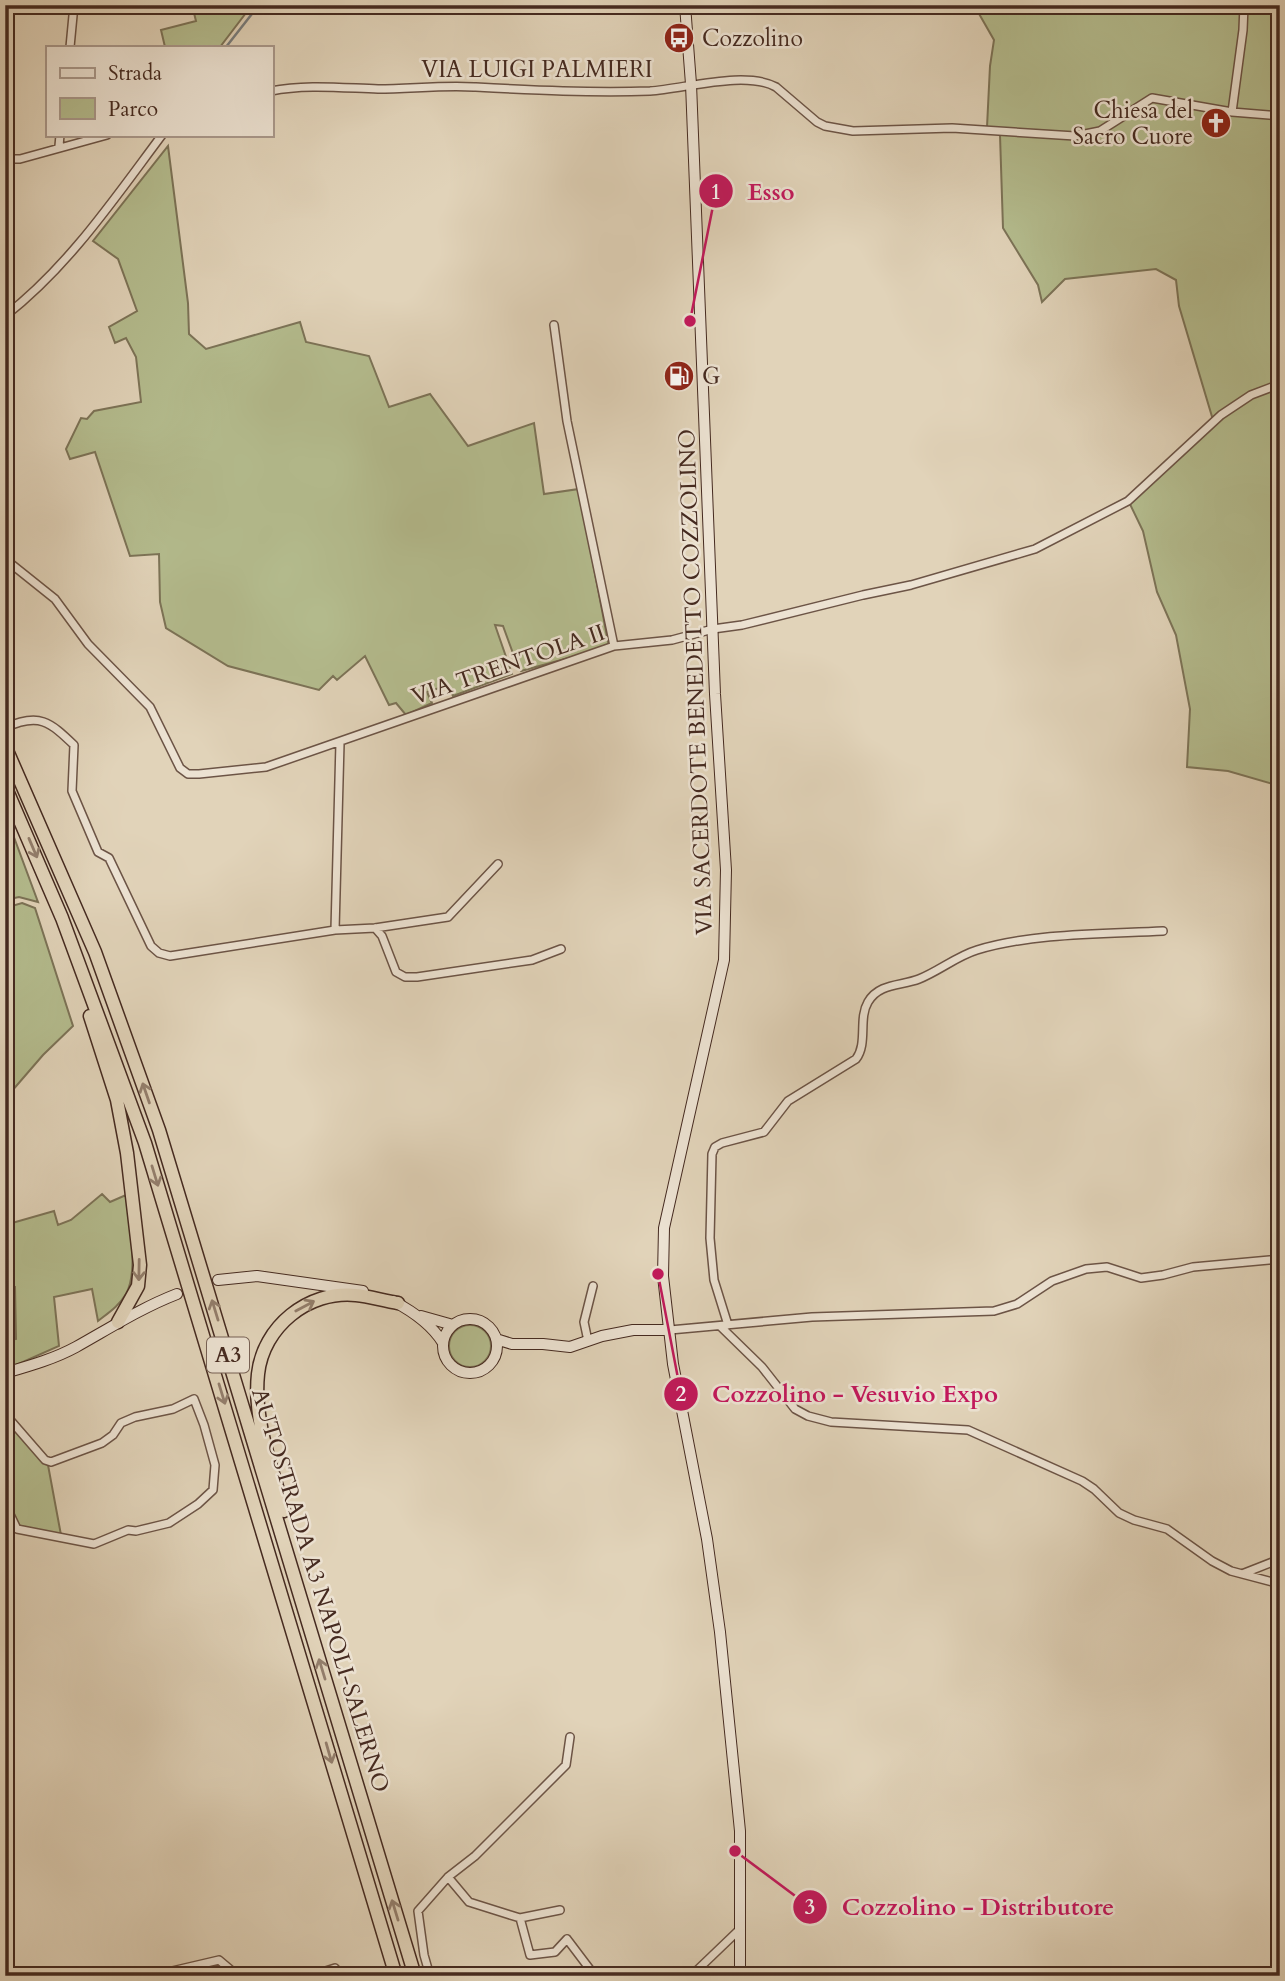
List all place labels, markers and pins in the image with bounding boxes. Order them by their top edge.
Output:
bus stop icon: Cozzolino [662,21,696,55]
place label: Cozzolino [702,23,803,54]
place label: Chiesa del Sacro Cuore [1073,95,1193,152]
church icon: Chiesa del Sacro Cuore [1199,106,1233,140]
callout: Esso [698,169,809,214]
fuel station icon: G [662,359,696,393]
place label: G [702,361,720,392]
callout: Cozzolino - Vesuvio Expo [663,1371,1012,1416]
callout: Cozzolino - Distributore [793,1884,1128,1929]

